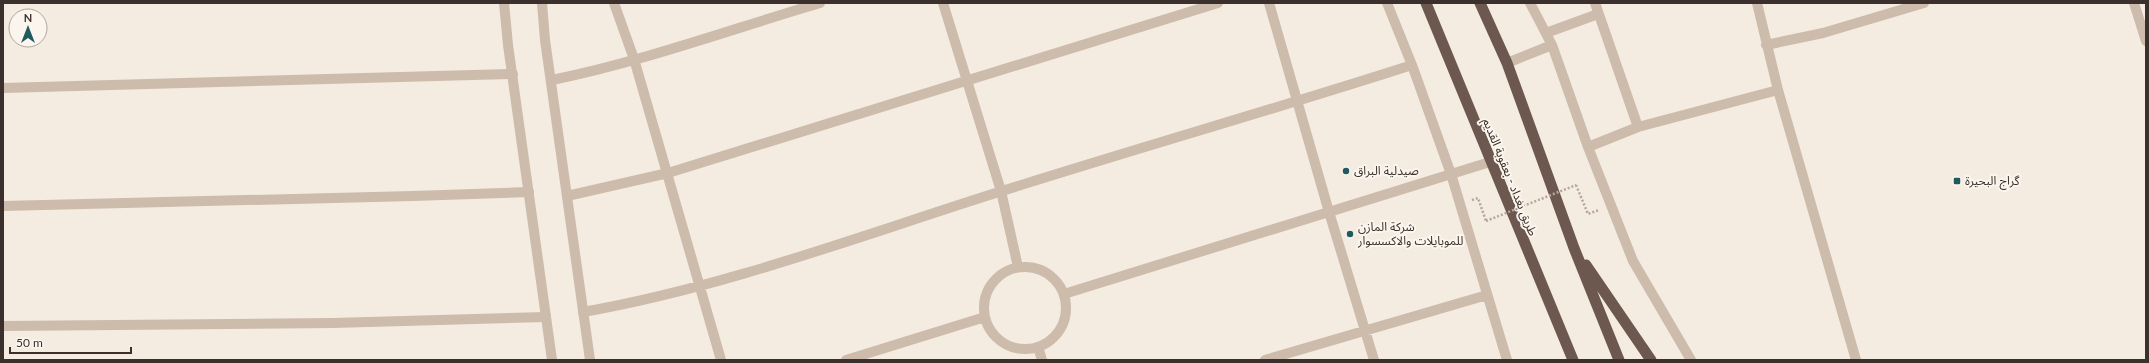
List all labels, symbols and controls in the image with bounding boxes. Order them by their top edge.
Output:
north arrow [8,8,48,48]
text: N [24,11,32,24]
street label: طريق بغداد - بعقوبة القديم [1478,116,1541,239]
place label: صيدلية البراق [1354,163,1419,178]
marker: صيدلية البراق [1341,166,1351,176]
place label: گراج البحيرة [1965,173,2020,190]
marker: گراج البحيرة [1952,176,1962,186]
place label: شركة المازن للموبايلات والاكسسوار [1357,219,1463,248]
marker: شركة المازن للموبايلات والاكسسوار [1345,229,1355,239]
scale bar [10,329,131,355]
text: 50 m [16,335,43,350]

